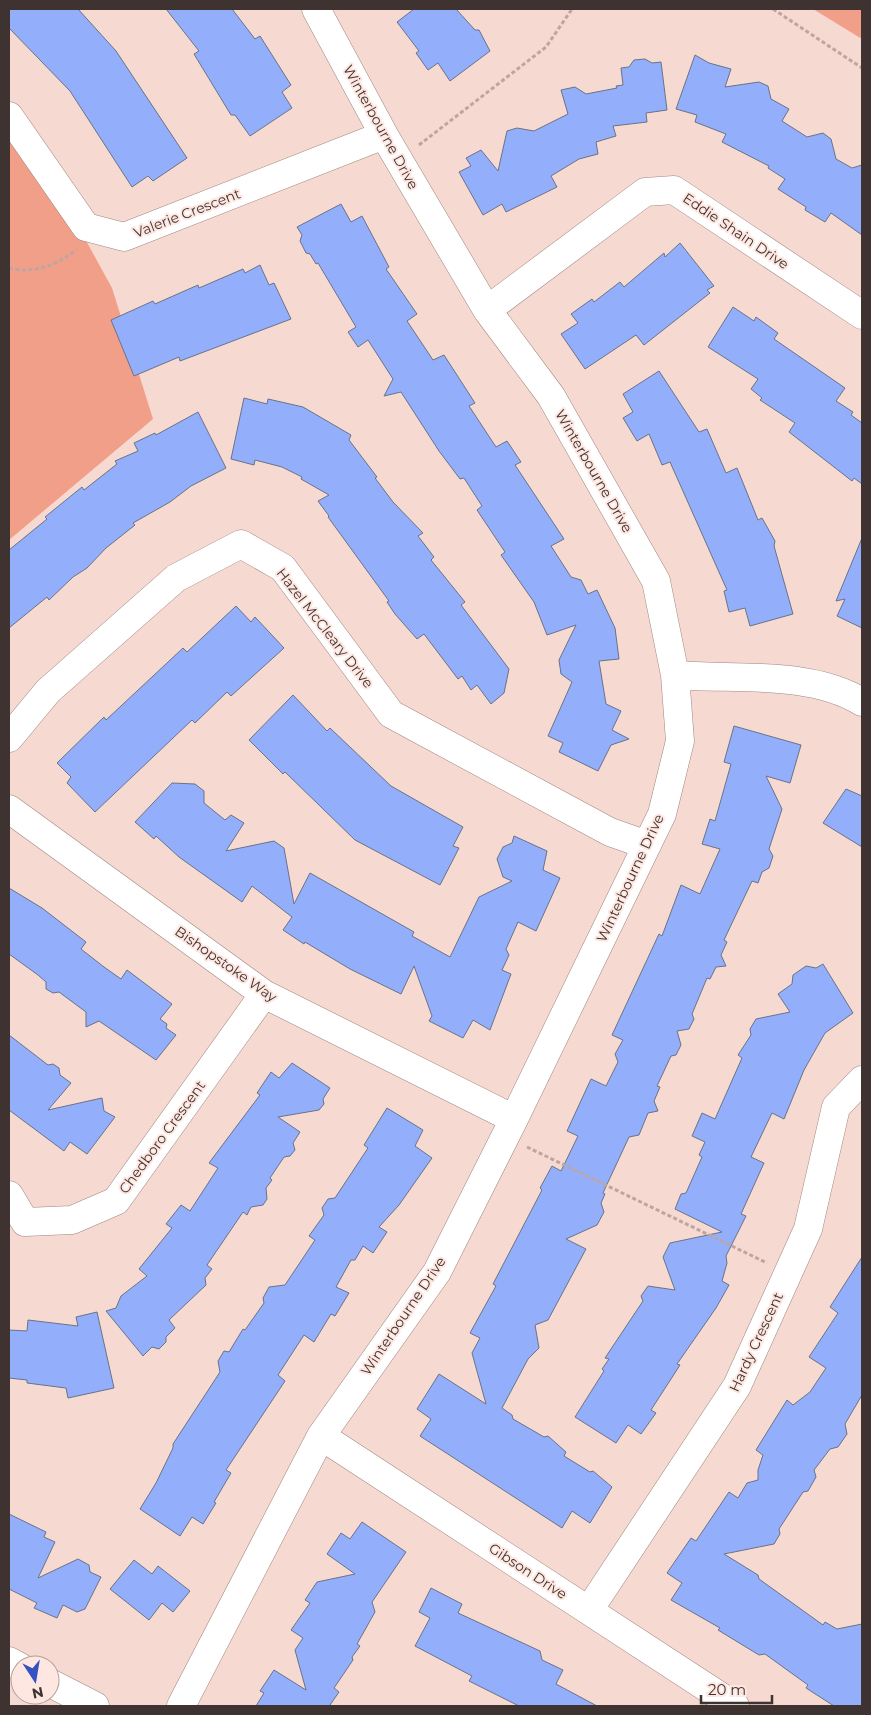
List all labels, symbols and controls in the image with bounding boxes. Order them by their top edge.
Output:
street label: Winterbourne Drive [339,62,423,192]
street label: Valerie Crescent [131,184,243,242]
street label: Eddie Shain Drive [680,189,792,273]
street label: Winterbourne Drive [551,406,637,536]
street label: Hazel McCleary Drive [273,564,377,692]
street label: Winterbourne Drive [592,811,668,945]
street label: Bishopstoke Way [171,922,281,1006]
street label: Chedboro Crescent [115,1077,209,1197]
street label: Winterbourne Drive [357,1253,449,1379]
street label: Hardy Crescent [725,1289,787,1395]
street label: Gibson Drive [486,1539,570,1603]
north arrow [10,1655,60,1705]
scale bar [701,1672,772,1704]
text: 20 m [708,1680,746,1699]
text: N [30,1683,45,1703]

